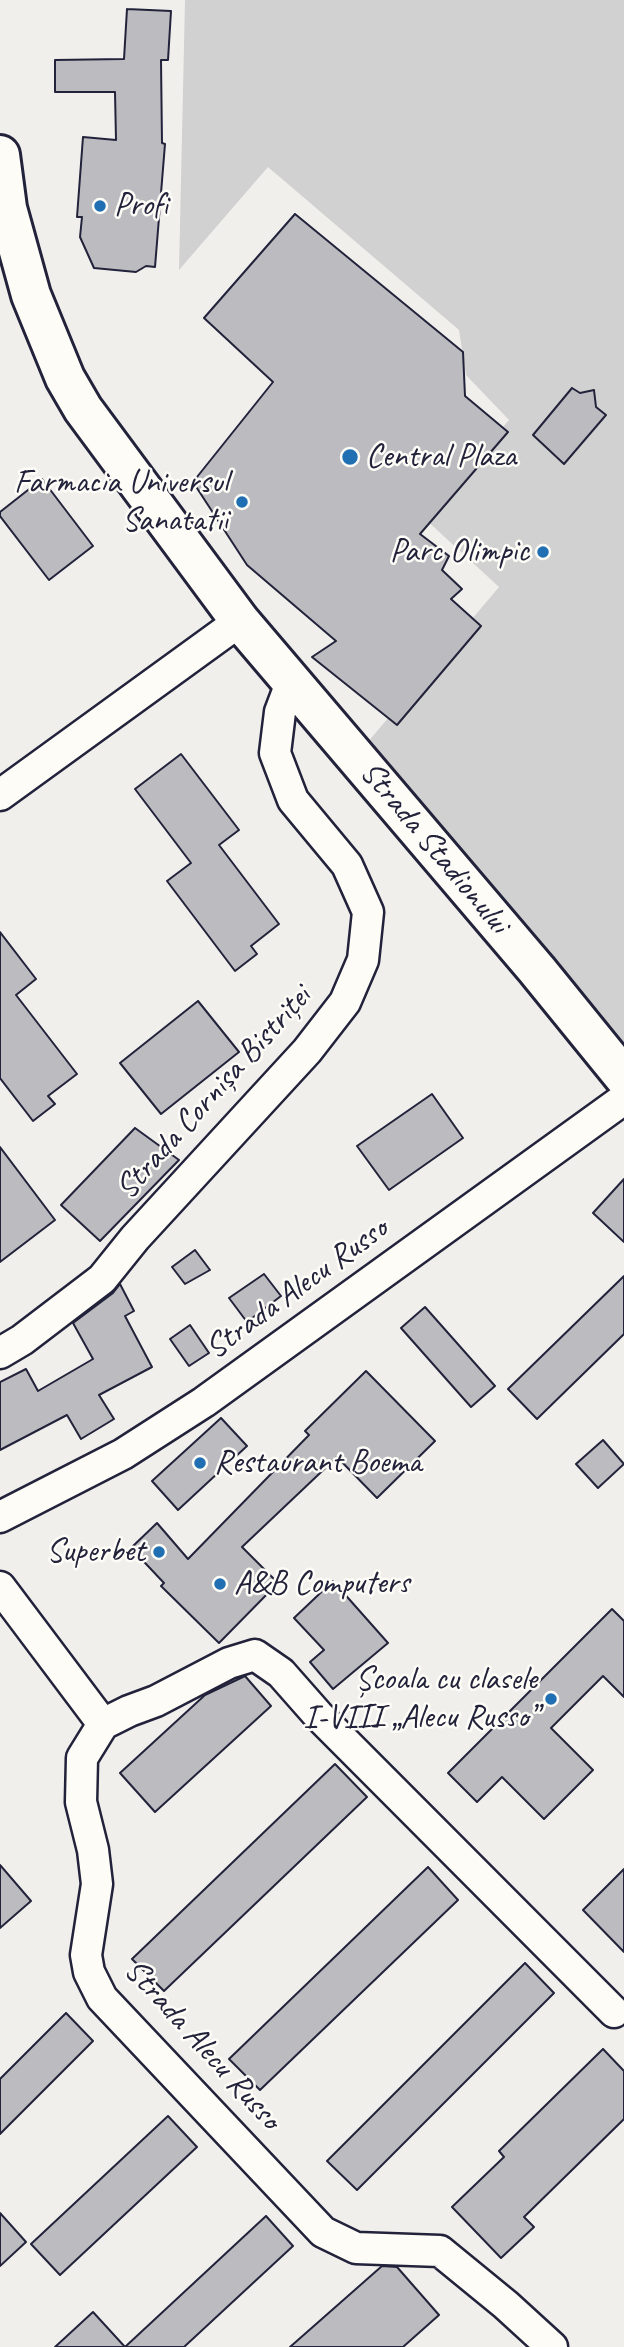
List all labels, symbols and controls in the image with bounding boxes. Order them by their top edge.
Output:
place label: Profi [114,186,168,226]
marker: Profi [92,198,108,214]
place label: Central Plaza [366,437,516,477]
marker: Central Plaza [340,447,360,467]
place label: Farmacia Universul Sanatatii [14,463,228,541]
marker: Farmacia Universul Sanatatii [234,494,250,510]
place label: Parc Olimpic [390,532,529,572]
marker: Parc Olimpic [535,544,551,560]
street label: Strada Stadionului [351,754,517,942]
street label: Strada Cornișa Bistriței [108,978,320,1208]
street label: Strada Alecu Russo [198,1210,396,1368]
place label: Restaurant Boema [214,1443,421,1483]
marker: Restaurant Boema [192,1455,208,1471]
place label: Superbet [46,1532,145,1572]
marker: Superbet [151,1544,167,1560]
place label: A&B Computers [234,1564,409,1604]
marker: A&B Computers [212,1576,228,1592]
place label: Școala cu clasele I-VIII „Alecu Russo” [303,1660,537,1738]
marker: Școala cu clasele I-VIII „Alecu Russo” [543,1691,559,1707]
street label: Strada Alecu Russo [115,1952,289,2138]

